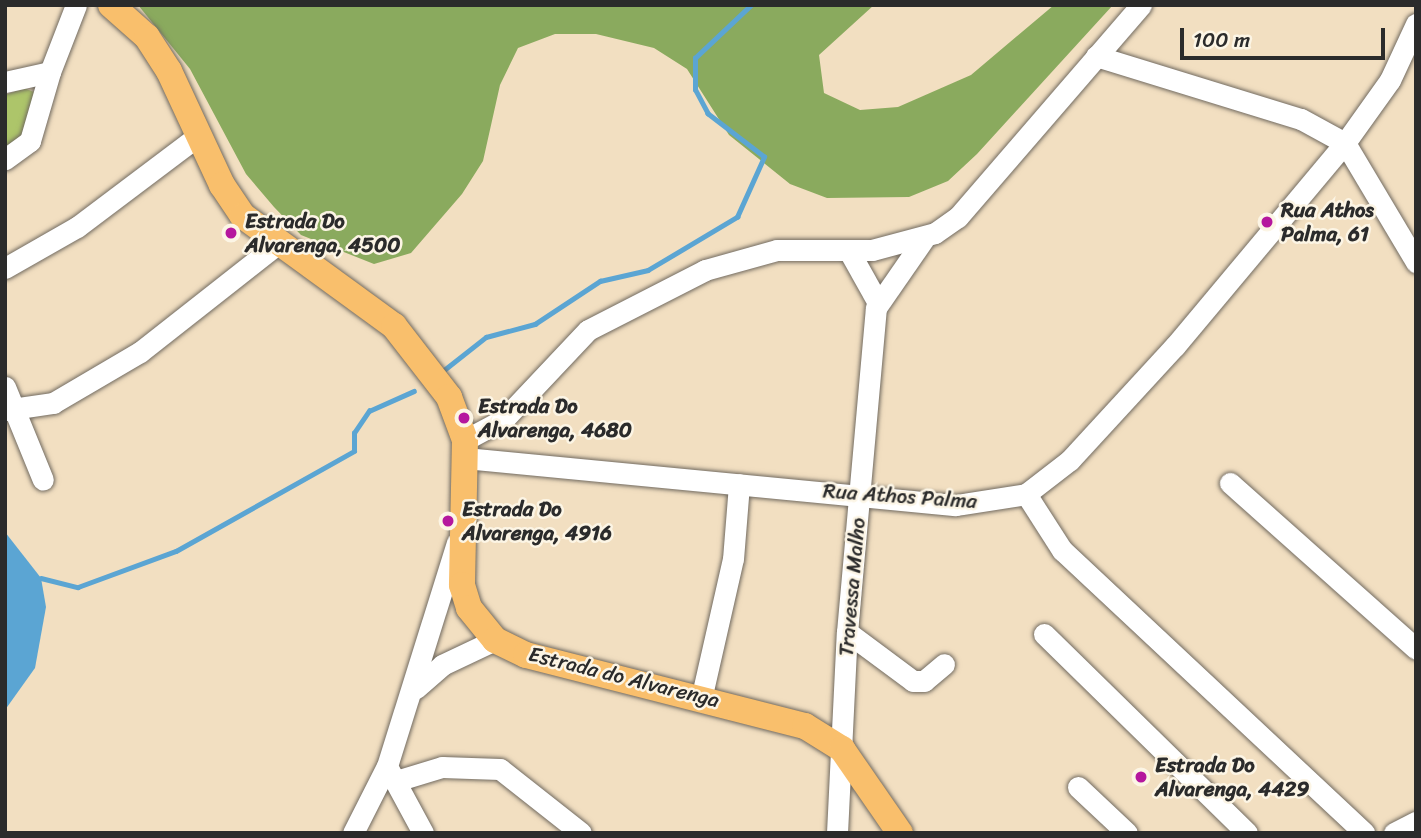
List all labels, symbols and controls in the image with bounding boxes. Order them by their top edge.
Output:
scale bar [1183,14,1388,58]
text: 100 m [1193,21,1250,59]
place label: Rua Athos Palma, 61 [1281,197,1374,247]
place label: Estrada Do Alvarenga, 4500 [245,208,401,258]
marker: Rua Athos Palma, 61 [1259,214,1275,230]
marker: Estrada Do Alvarenga, 4500 [223,225,239,241]
place label: Estrada Do Alvarenga, 4680 [478,393,632,443]
marker: Estrada Do Alvarenga, 4680 [456,410,472,426]
street label: Rua Athos Palma [822,478,978,514]
place label: Estrada Do Alvarenga, 4916 [462,496,612,546]
marker: Estrada Do Alvarenga, 4916 [440,513,456,529]
street label: Travessa Malho [833,517,871,657]
street label: Estrada do Alvarenga [526,641,722,713]
place label: Estrada Do Alvarenga, 4429 [1155,752,1309,802]
marker: Estrada Do Alvarenga, 4429 [1133,769,1149,785]

